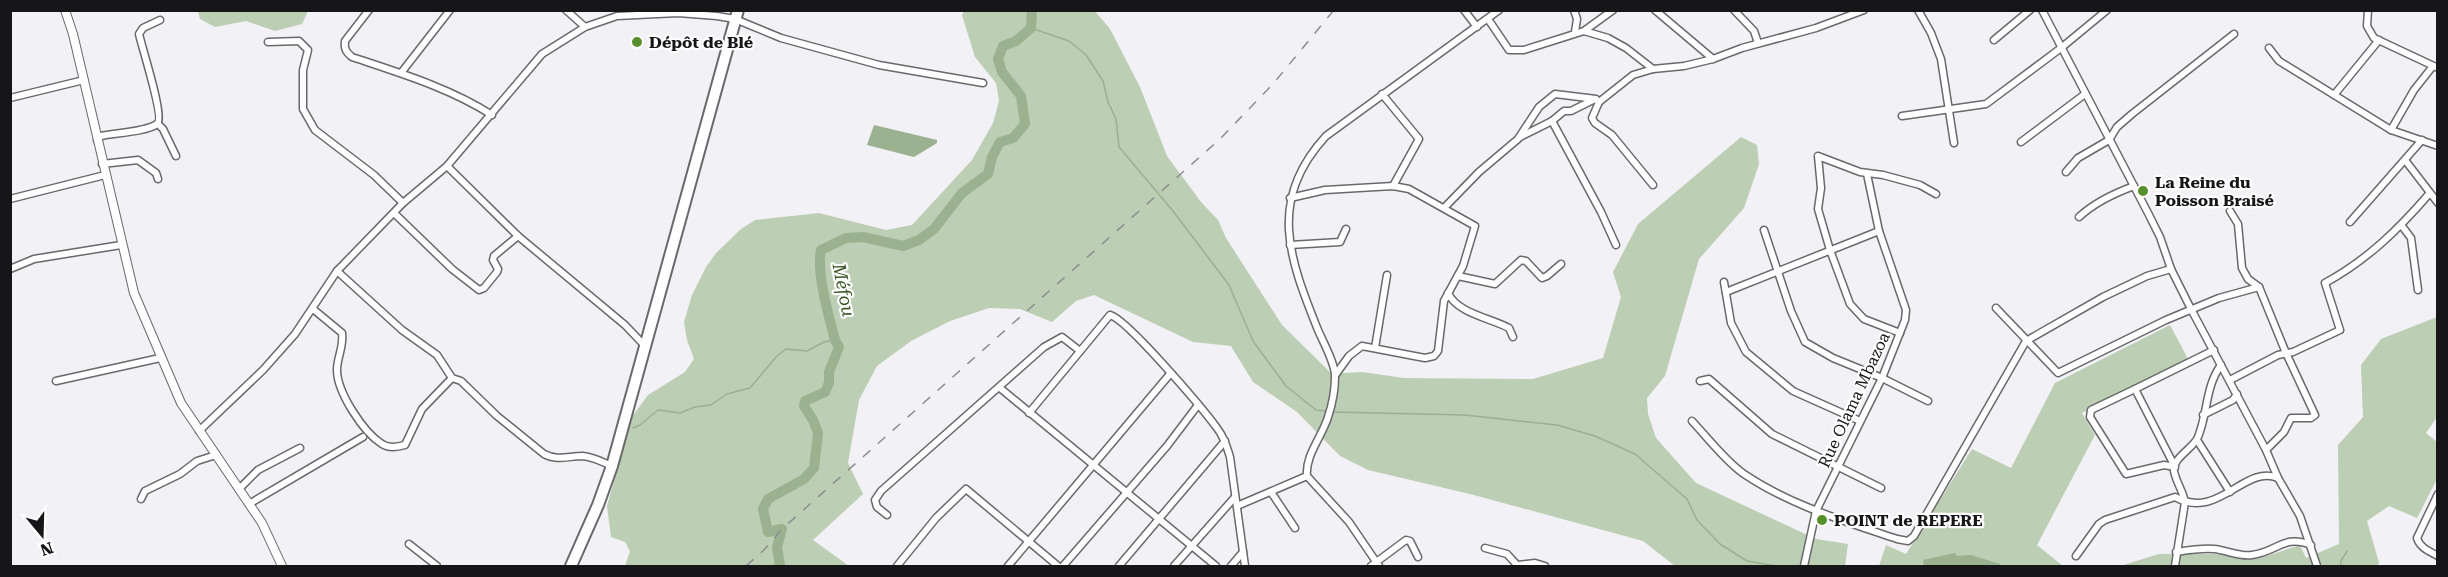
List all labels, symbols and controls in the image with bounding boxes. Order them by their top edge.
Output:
place label: Dépôt de Blé [649,33,753,52]
marker: Dépôt de Blé [630,35,644,49]
place label: La Reine du Poisson Braisé [2155,173,2274,210]
marker: La Reine du Poisson Braisé [2136,184,2150,198]
water label: Méfou [828,261,859,318]
street label: Rue Olama Mbazoa [1814,329,1894,471]
north arrow [12,505,72,565]
place label: POINT de REPERE [1834,511,1983,530]
marker: POINT de REPERE [1815,513,1829,527]
text: N [38,538,56,560]

